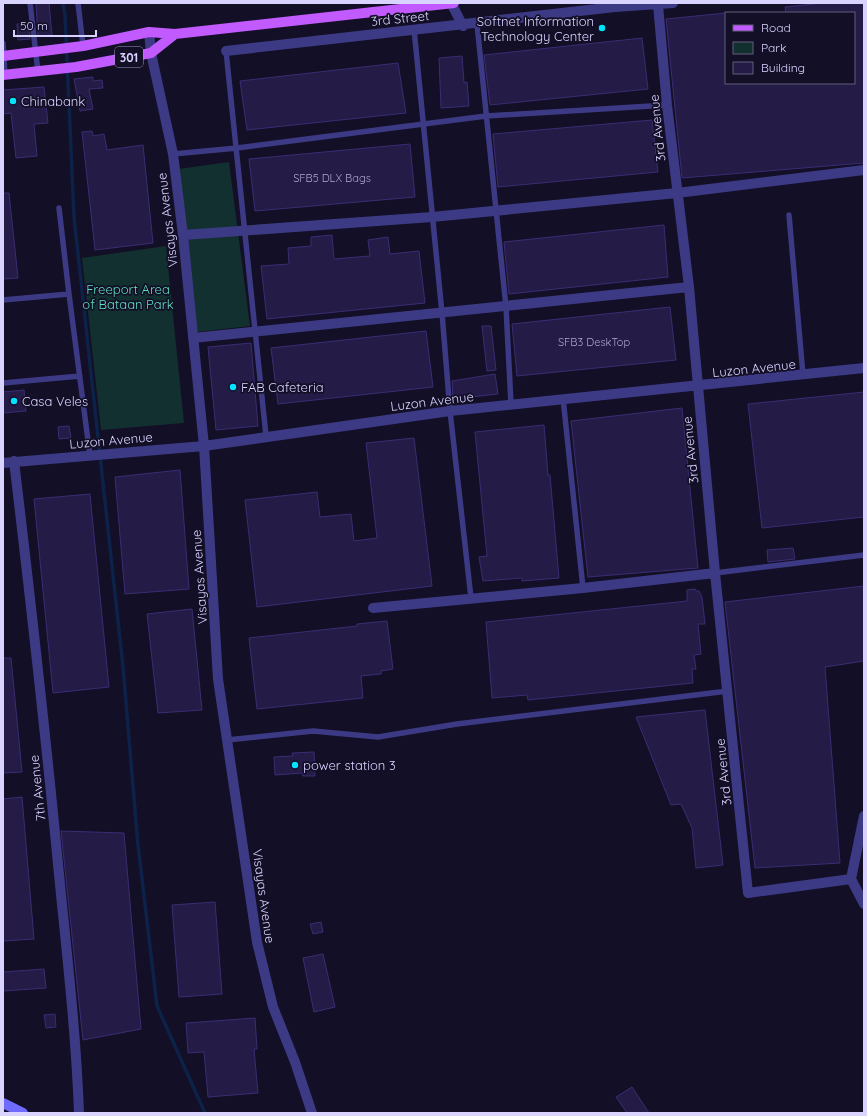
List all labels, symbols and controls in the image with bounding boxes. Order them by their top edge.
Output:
street label: 3rd Street [370,7,430,29]
scale bar [14,12,96,38]
legend [725,12,855,84]
place label: Softnet Information Technology Center [477,13,594,44]
text: 50 m [20,18,48,33]
text: Road [761,20,791,35]
marker: Softnet Information Technology Center [597,23,607,33]
text: Park [761,40,786,55]
road number: 301 [115,47,143,67]
text: Building [761,60,805,75]
place label: Chinabank [21,93,85,109]
street label: 3rd Avenue [646,94,668,162]
marker: Chinabank [8,96,18,106]
house number: SFB5 DLX Bags [293,171,371,185]
street label: Visayas Avenue [153,172,181,268]
park label: Freeport Area of Bataan Park [82,281,174,312]
house number: SFB3 DeskTop [558,335,630,349]
street label: Luzon Avenue [711,356,797,380]
place label: FAB Cafeteria [241,379,324,395]
marker: FAB Cafeteria [228,382,238,392]
street label: Luzon Avenue [389,388,475,414]
place label: Casa Veles [22,393,88,409]
marker: Casa Veles [9,396,19,406]
street label: 3rd Avenue [679,416,701,484]
street label: Luzon Avenue [69,428,153,452]
street label: Visayas Avenue [188,529,210,625]
street label: 3rd Avenue [712,738,734,806]
street label: 7th Avenue [26,754,48,822]
place label: power station 3 [303,757,396,773]
marker: power station 3 [290,760,300,770]
street label: Visayas Avenue [249,848,279,944]

